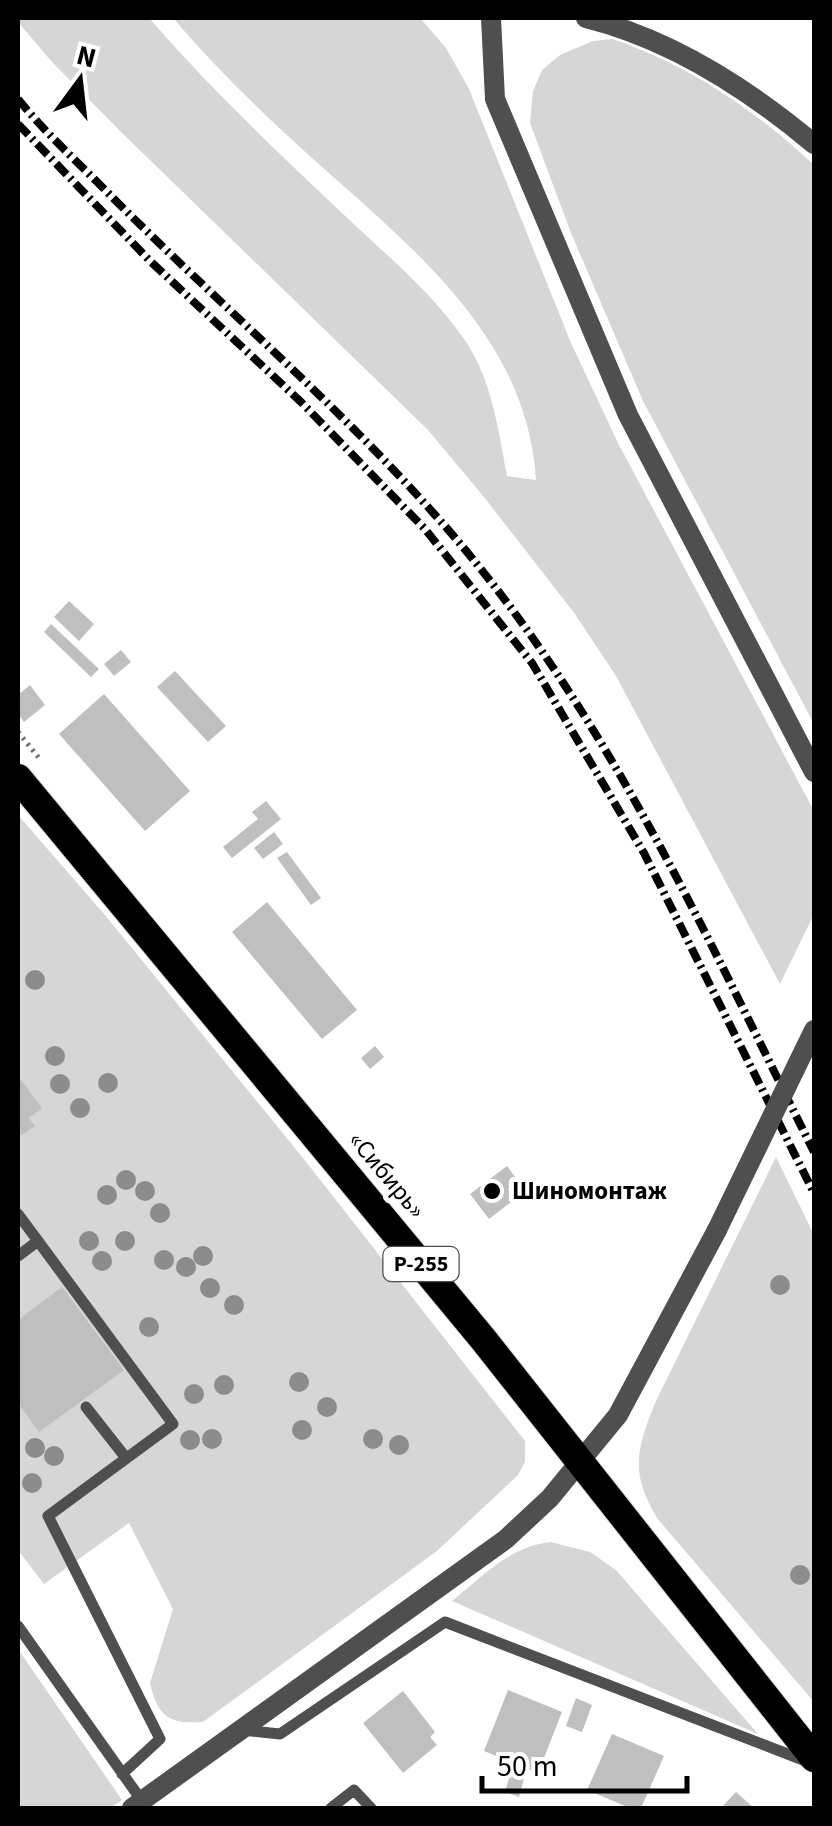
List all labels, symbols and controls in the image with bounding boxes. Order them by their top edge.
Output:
north arrow [30,30,130,130]
text: N [72,35,100,79]
street label: «Сибирь» [340,1124,434,1226]
place label: Шиномонтаж [512,1173,667,1209]
marker: Шиномонтаж [481,1180,503,1202]
road number: Р-255 [384,1247,458,1281]
scale bar [482,1731,687,1793]
text: 50 m [497,1745,558,1788]

